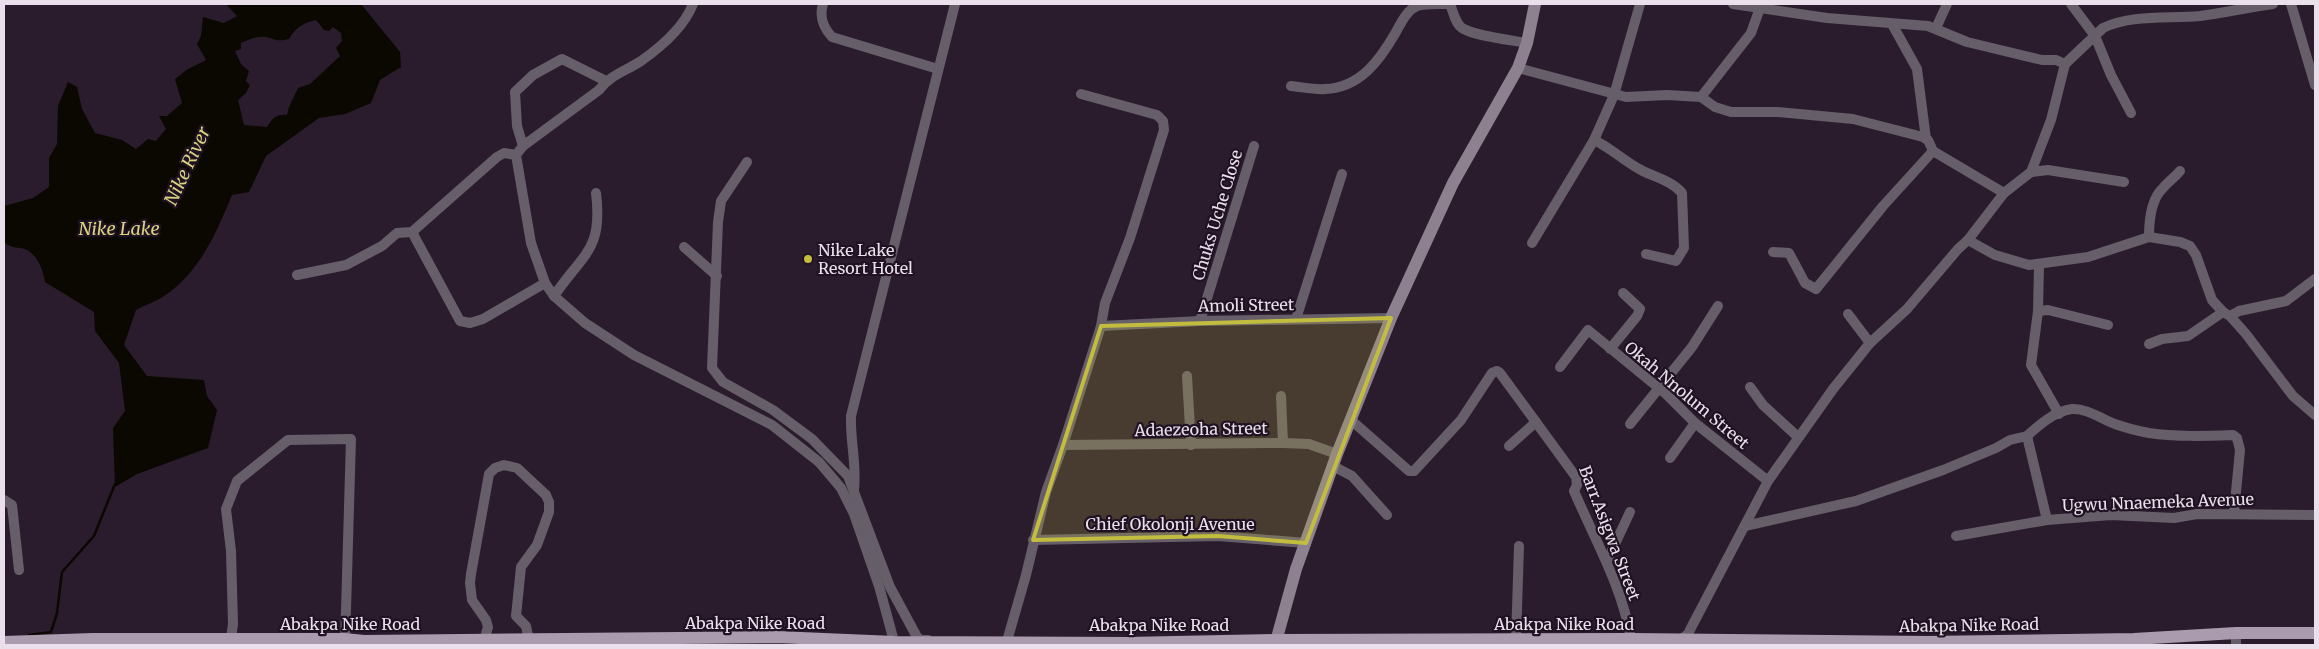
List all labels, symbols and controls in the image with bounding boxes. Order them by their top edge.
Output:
water label: Nike River [159,123,215,209]
street label: Chuks Uche Close [1188,147,1246,283]
water label: Nike Lake [78,217,160,240]
place label: Nike Lake Resort Hotel [818,240,913,278]
marker: Nike Lake Resort Hotel [802,253,814,265]
street label: Amoli Street [1197,294,1295,316]
street label: Okah Nnolum Street [1621,337,1754,453]
street label: Adaezeoha Street [1133,418,1268,440]
street label: Barr.Asigwa Street [1575,463,1645,604]
street label: Ugwu Nnaemeka Avenue [2062,489,2254,515]
street label: Chief Okolonji Avenue [1086,514,1254,534]
street label: Abakpa Nike Road [684,613,825,633]
street label: Abakpa Nike Road [279,614,420,634]
street label: Abakpa Nike Road [1493,614,1634,634]
street label: Abakpa Nike Road [1898,614,2040,636]
street label: Abakpa Nike Road [1088,615,1229,635]

